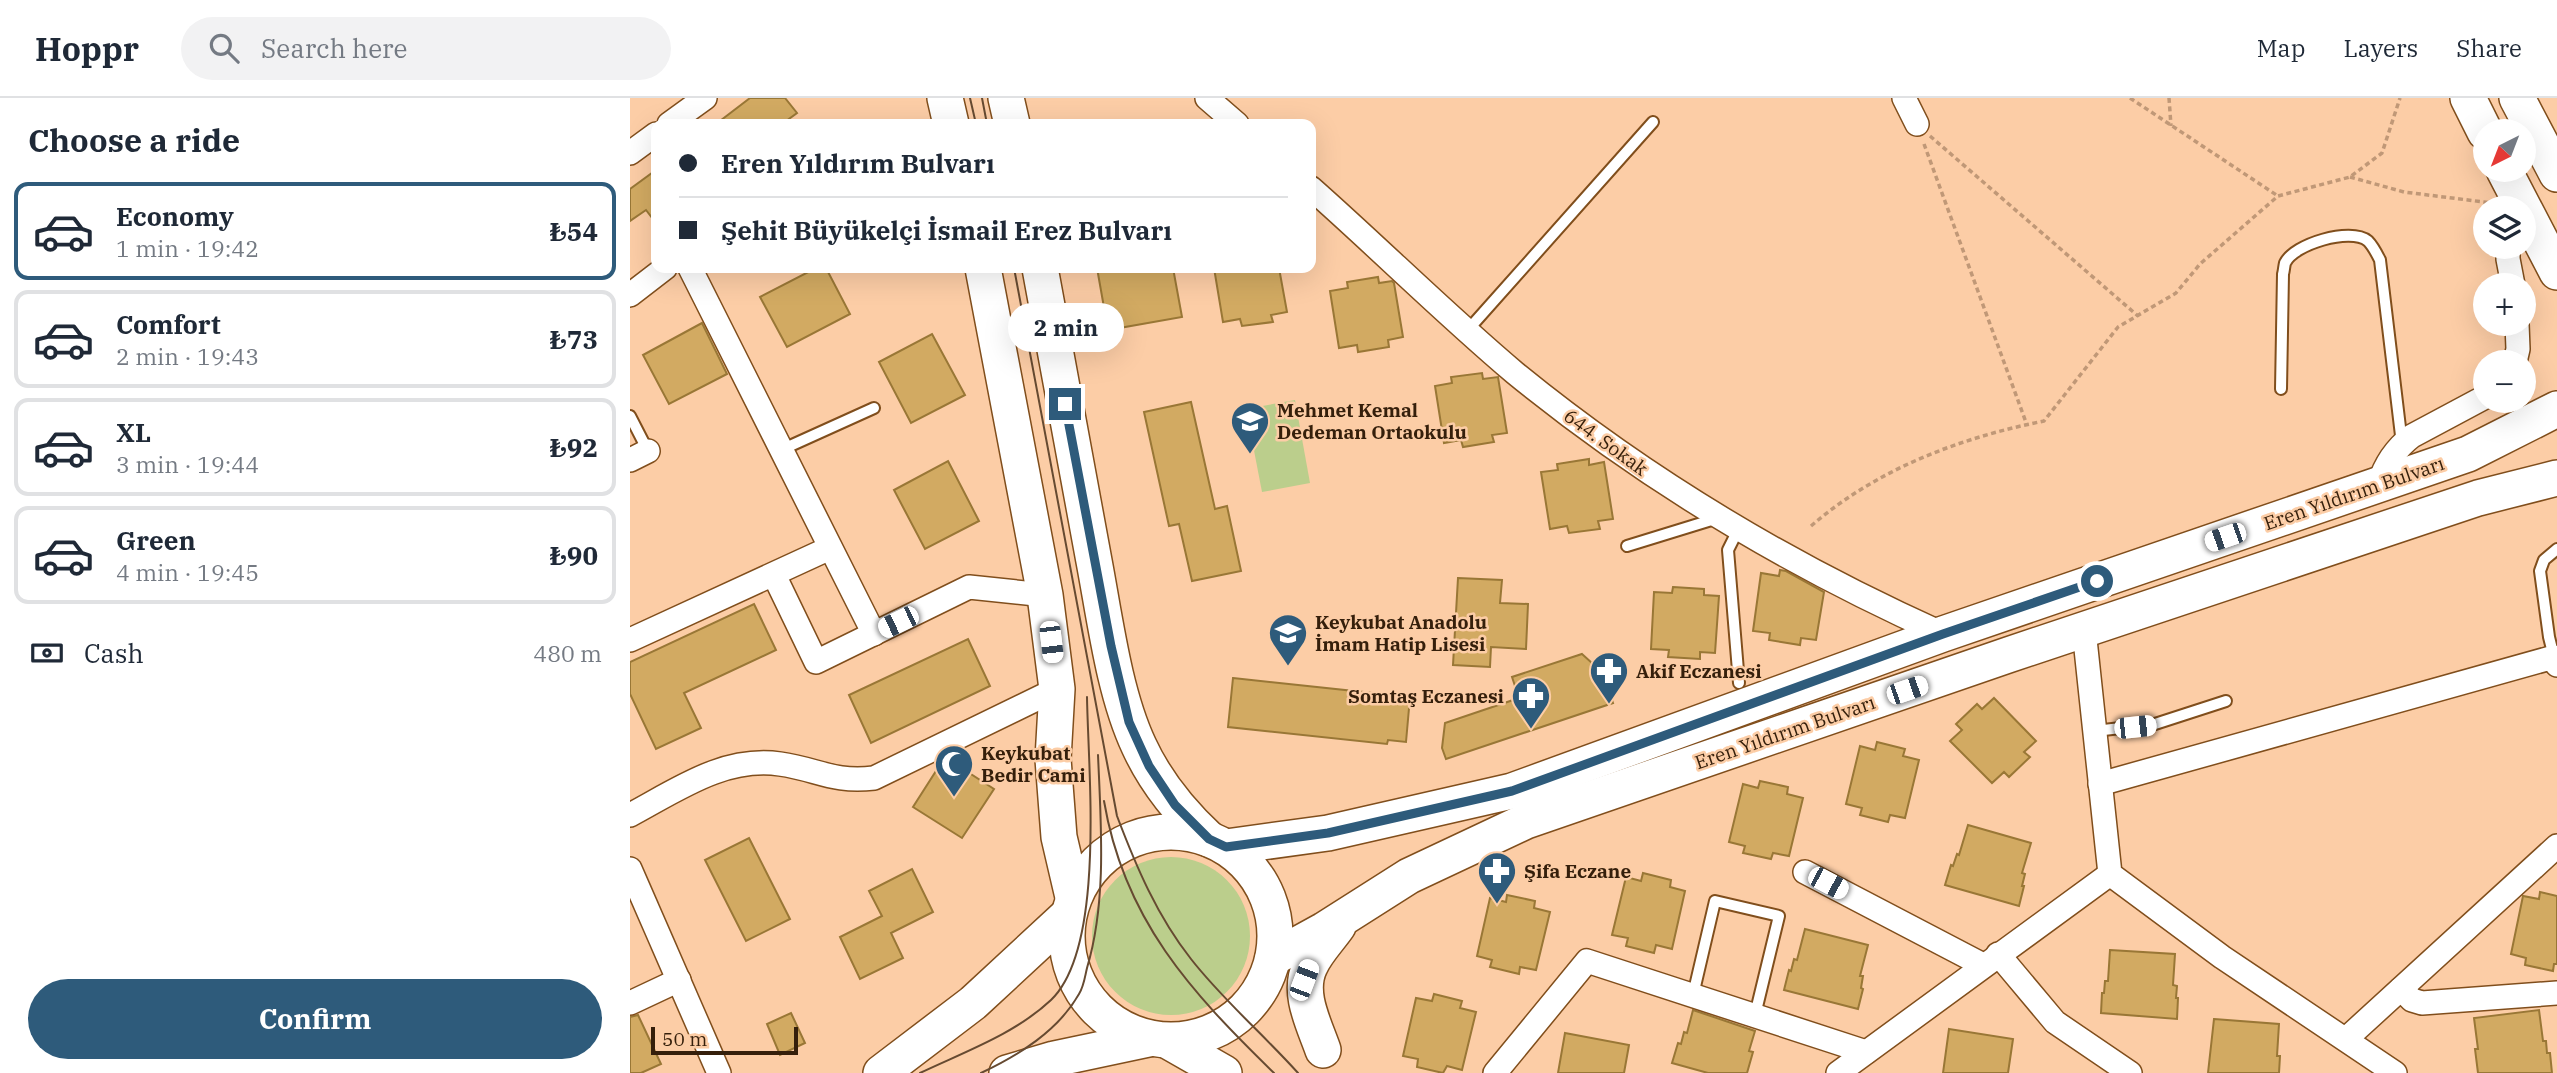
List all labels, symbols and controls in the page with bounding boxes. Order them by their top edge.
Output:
search box [181,17,671,80]
text: Hoppr [35,27,139,70]
icon: search [205,29,243,67]
text: Search here [261,31,408,65]
text: Map [2257,32,2305,64]
text: Layers [2343,32,2418,64]
text: Share [2456,32,2522,64]
text: Choose a ride [28,119,240,161]
north arrow [2473,119,2536,182]
map controls [2473,119,2536,413]
text: Eren Yıldırım Bulvarı [721,146,995,180]
button: layers [2473,196,2536,259]
text: Economy [116,199,234,233]
icon: car [32,200,95,263]
text: Şehit Büyükelçi İsmail Erez Bulvarı [721,213,1172,247]
text: ₺54 [549,214,598,248]
text: 1 min · 19:42 [116,233,259,263]
button: + [2473,273,2536,336]
callout: 2 min [1007,302,1123,352]
text: Comfort [116,307,221,341]
icon: car [32,308,95,371]
text: 2 min [1034,312,1098,342]
text: ₺73 [549,322,598,356]
text: 2 min · 19:43 [116,341,259,371]
button: − [2473,350,2536,413]
route end [1049,388,1081,420]
place label: Mehmet Kemal Dedeman Ortaokulu [1277,398,1467,444]
school or university icon: Mehmet Kemal Dedeman Ortaokulu [1229,400,1271,455]
street label: 644. Sokak [1559,403,1653,481]
text: XL [116,415,151,449]
icon: car [32,416,95,479]
text: ₺92 [549,430,598,464]
text: 3 min · 19:44 [116,449,259,479]
street label: Eren Yıldırım Bulvarı [2261,451,2447,535]
car [2202,520,2249,554]
text: Green [116,523,196,557]
icon: car [32,524,95,587]
text: ₺90 [549,538,598,572]
text: 4 min · 19:45 [116,557,259,587]
route start [2081,565,2113,597]
car [875,603,922,641]
place label: Keykubat Anadolu İmam Hatip Lisesi [1315,610,1487,656]
school or university icon: Keykubat Anadolu İmam Hatip Lisesi [1267,612,1309,667]
car [1039,620,1064,664]
icon: cash [28,634,66,672]
text: Cash [84,636,144,670]
text: 480 m [533,638,602,668]
pharmacy icon: Akif Eczanesi [1588,650,1630,705]
place label: Akif Eczanesi [1636,659,1762,683]
car [1884,673,1931,707]
pharmacy icon: Somtaş Eczanesi [1510,675,1552,730]
place label: Somtaş Eczanesi [1348,684,1504,708]
street label: Eren Yıldırım Bulvarı [1692,690,1878,774]
car [2114,714,2157,740]
place label: Keykubat Bedir Cami [981,741,1086,787]
mosque icon: Keykubat Bedir Cami [933,743,975,798]
pharmacy icon: Şifa Eczane [1476,850,1518,905]
place label: Şifa Eczane [1524,859,1631,883]
car [1805,864,1852,902]
car [1287,957,1322,1003]
button: Confirm [28,979,602,1059]
scale bar [651,1024,798,1056]
text: 50 m [662,1027,707,1051]

